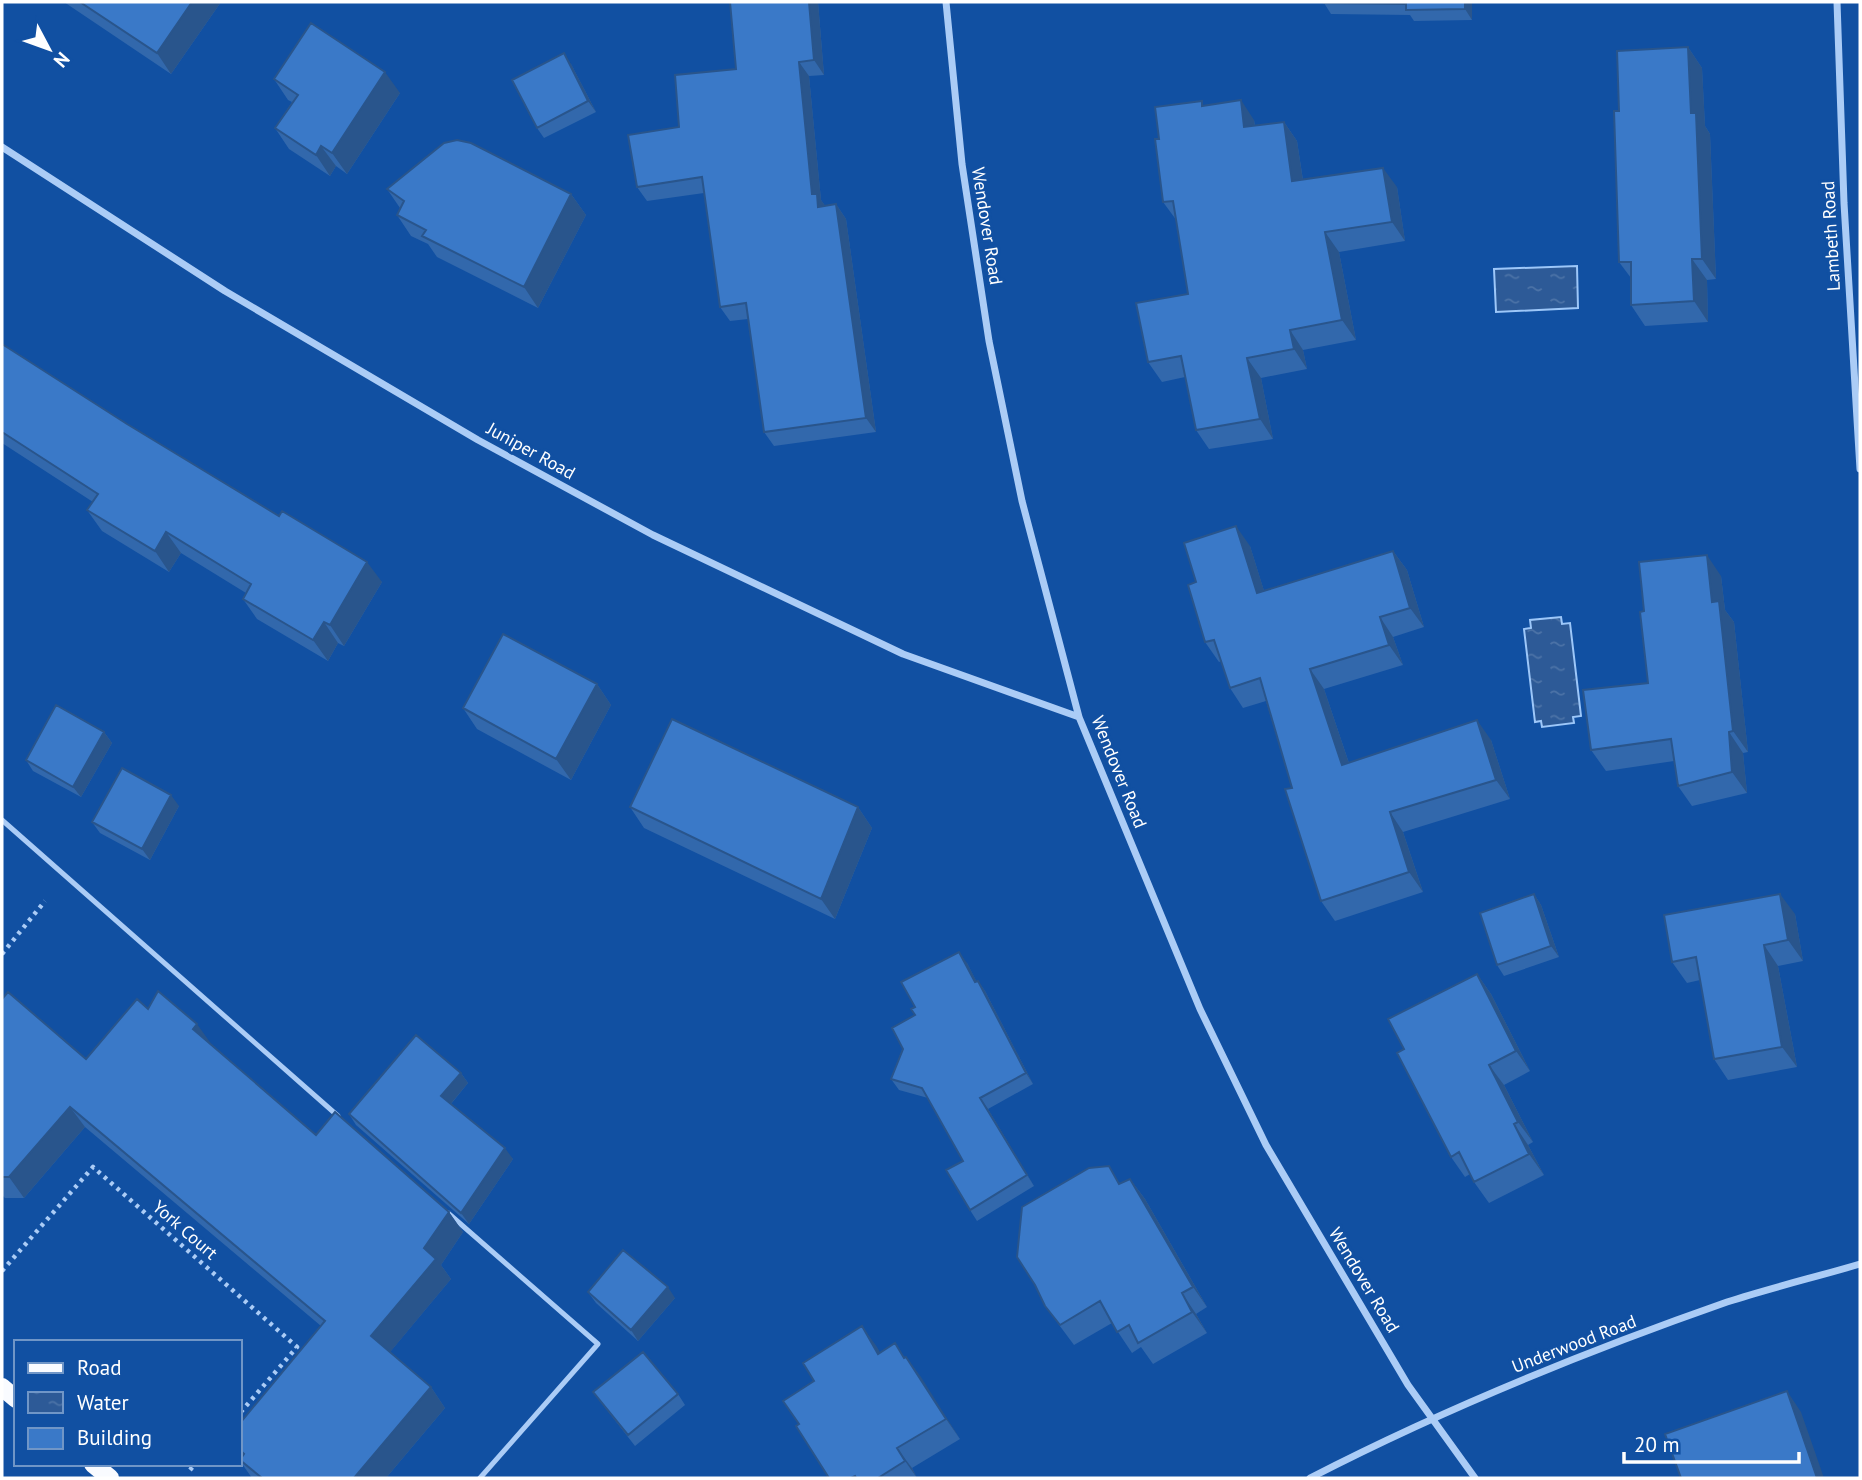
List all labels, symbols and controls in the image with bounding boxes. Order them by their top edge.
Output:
north arrow [14,14,84,84]
text: N [49,48,75,73]
street label: Wendover Road [967,165,1008,286]
street label: Lambeth Road [1816,180,1845,292]
street label: Juniper Road [482,416,579,484]
street label: Wendover Road [1087,712,1152,831]
street label: York Court [148,1195,223,1264]
street label: Wendover Road [1324,1223,1405,1337]
street label: Underwood Road [1508,1309,1639,1378]
legend [14,1340,242,1466]
text: Road [77,1354,121,1381]
text: Water [77,1389,129,1416]
scale bar [1624,1420,1799,1464]
text: Building [77,1424,152,1451]
text: 20 m [1634,1431,1680,1458]

